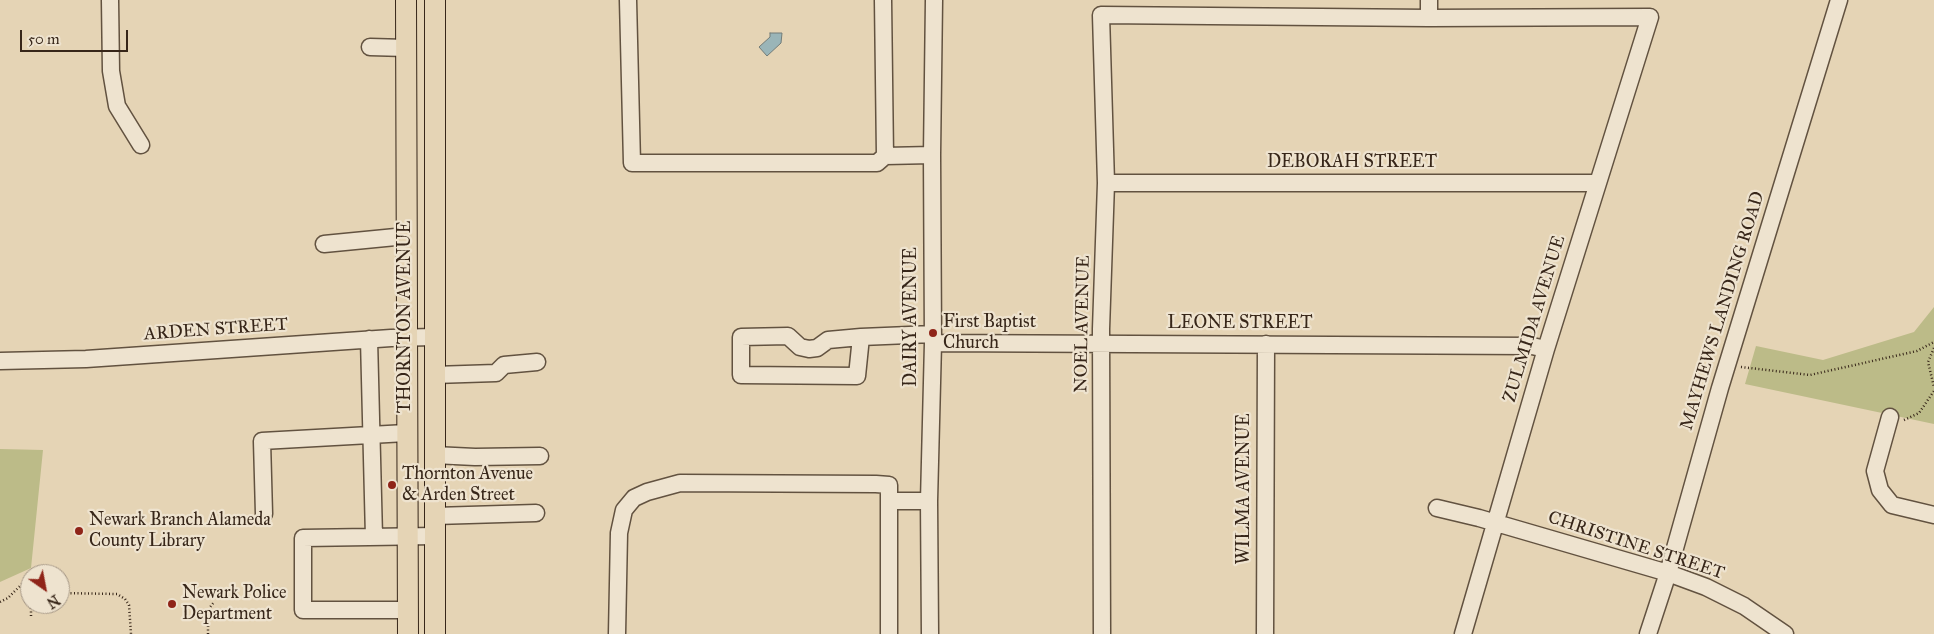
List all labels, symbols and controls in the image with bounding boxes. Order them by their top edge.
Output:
scale bar [22,20,130,52]
text: 50 m [28,30,60,48]
street label: DEBORAH STREET [1267,152,1437,174]
street label: MAYHEWS LANDING ROAD [1676,189,1770,433]
street label: THORNTON AVENUE [395,221,417,413]
street label: ZULMIDA AVENUE [1499,233,1571,405]
street label: DAIRY AVENUE [901,247,923,387]
street label: NOEL AVENUE [1071,255,1095,393]
place label: First Baptist Church [943,312,1036,354]
street label: LEONE STREET [1167,313,1313,335]
street label: ARDEN STREET [143,314,289,346]
marker: First Baptist Church [927,327,939,339]
street label: WILMA AVENUE [1234,413,1256,565]
place label: Thornton Avenue & Arden Street [402,464,533,506]
marker: Thornton Avenue & Arden Street [386,479,398,491]
street label: CHRISTINE STREET [1545,507,1727,585]
place label: Newark Branch Alameda County Library [89,510,271,552]
marker: Newark Branch Alameda County Library [73,525,85,537]
north arrow [20,564,70,614]
place label: Newark Police Department [182,583,286,626]
text: N [43,591,63,612]
marker: Newark Police Department [166,598,178,610]

